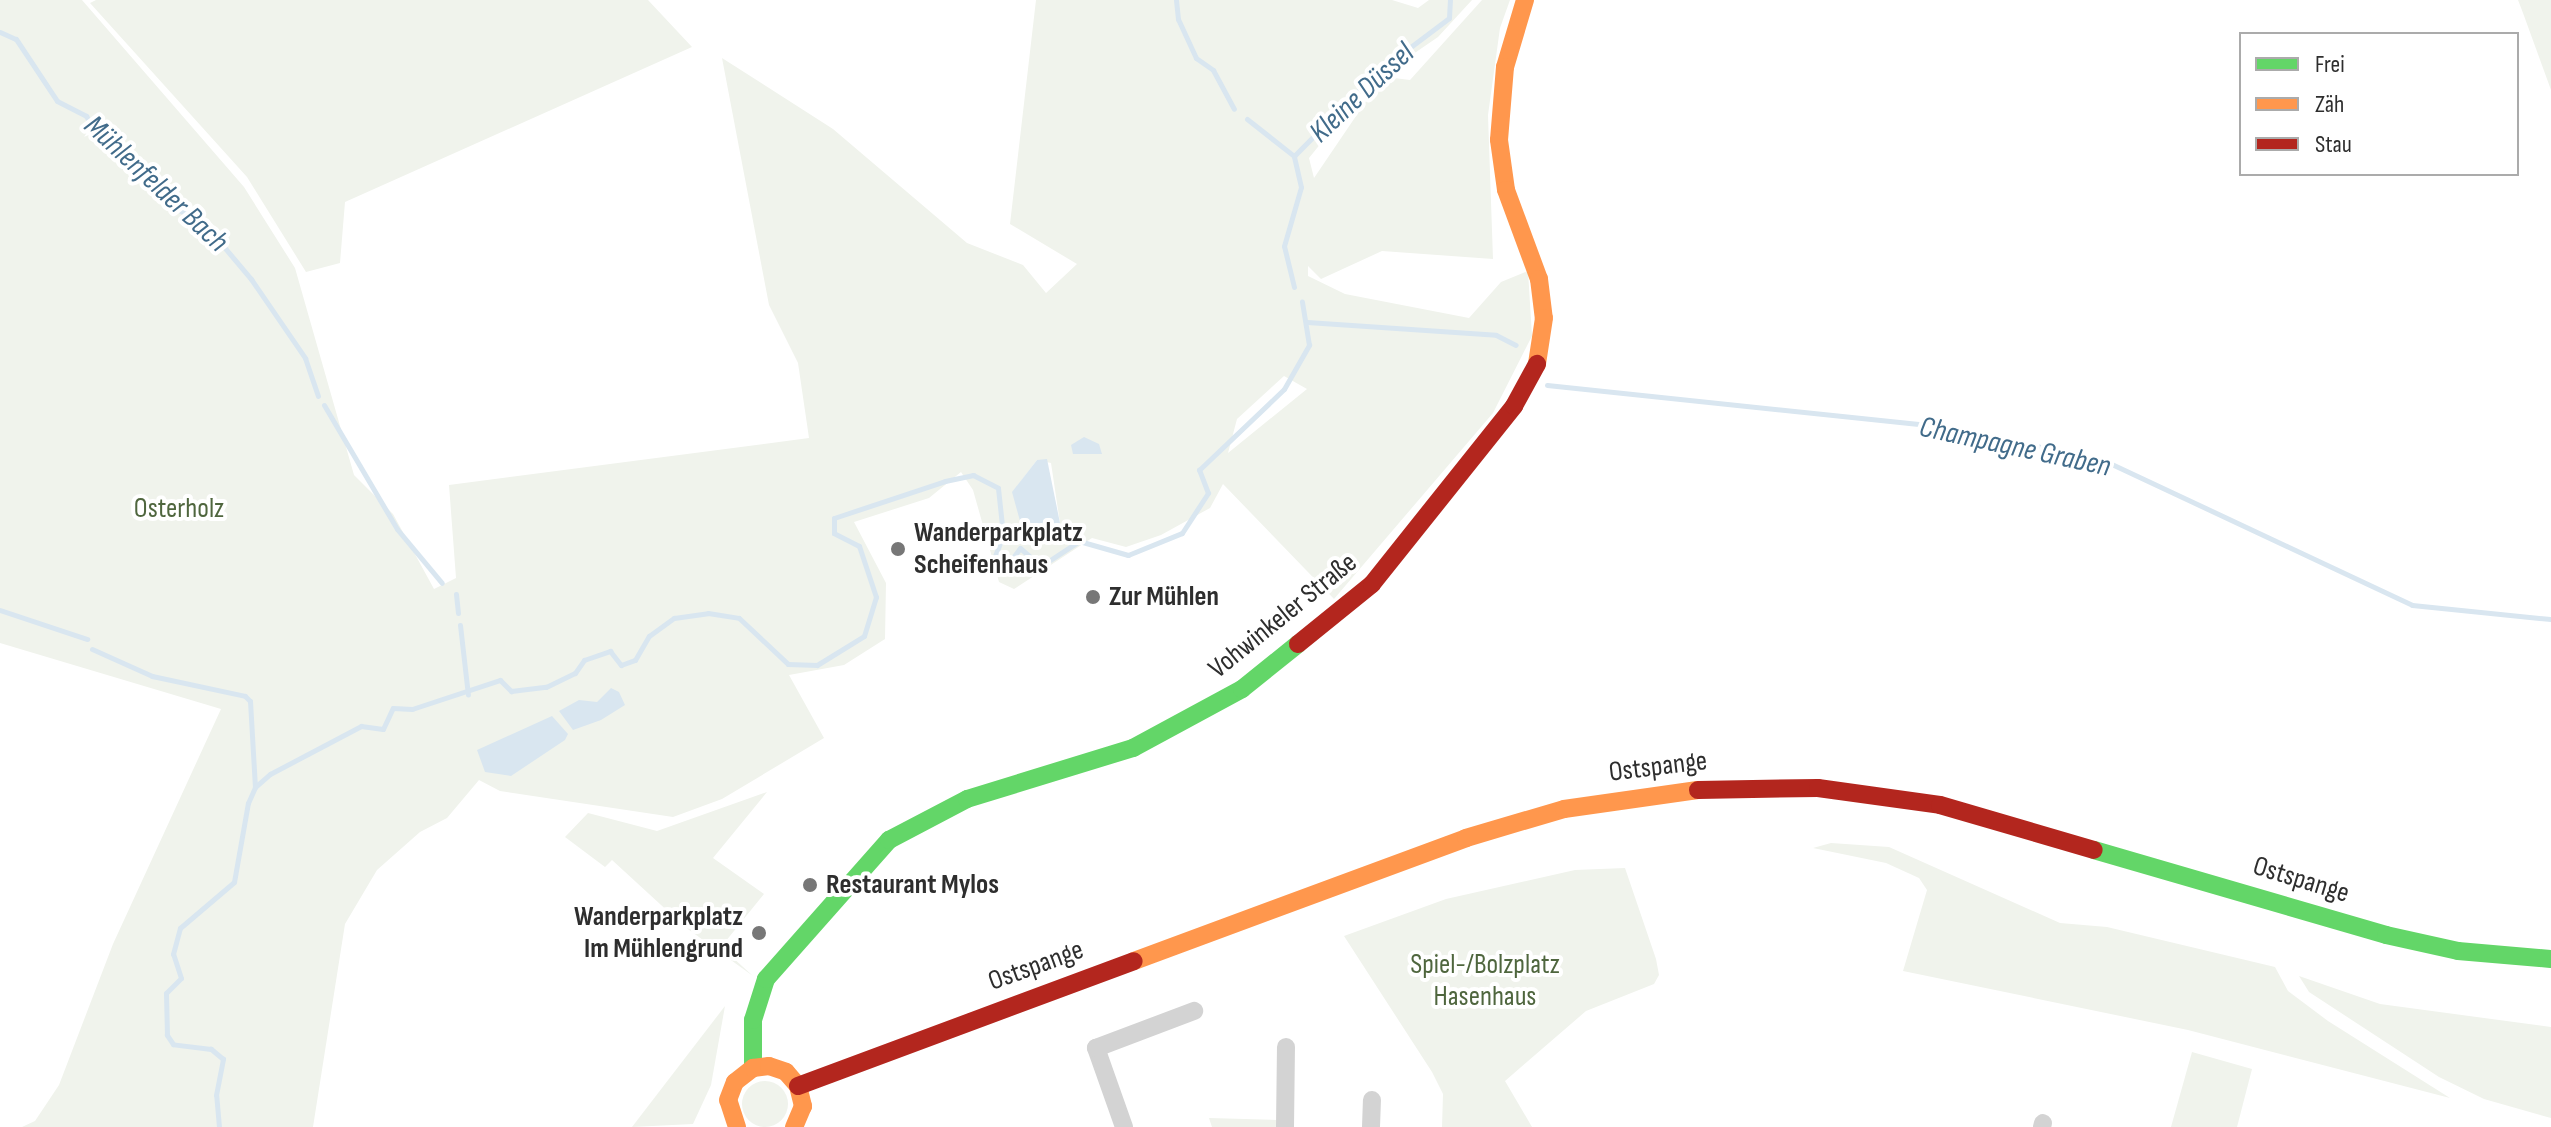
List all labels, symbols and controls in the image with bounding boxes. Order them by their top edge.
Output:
legend [2239,32,2519,176]
water label: Kleine Düssel [1302,36,1422,150]
text: Frei [2315,50,2345,79]
text: Zäh [2315,90,2344,119]
water label: Mühlenfelder Bach [76,108,236,260]
text: Stau [2315,130,2352,159]
water label: Champagne Graben [1916,409,2114,485]
park label: Osterholz [134,492,224,526]
place label: Wanderparkplatz Scheifenhaus [914,516,1083,582]
marker: Wanderparkplatz Scheifenhaus [889,540,907,558]
street label: Vohwinkeler Straße [1202,546,1364,686]
place label: Zur Mühlen [1109,580,1219,614]
marker: Zur Mühlen [1084,588,1102,606]
street label: Ostspange [1607,744,1709,790]
street label: Ostspange [2249,849,2353,911]
place label: Restaurant Mylos [826,868,999,902]
marker: Restaurant Mylos [801,876,819,894]
place label: Wanderparkplatz Im Mühlengrund [574,900,743,966]
marker: Wanderparkplatz Im Mühlengrund [750,924,768,942]
street label: Ostspange [984,933,1088,999]
park label: Spiel-/Bolzplatz Hasenhaus [1410,948,1560,1014]

